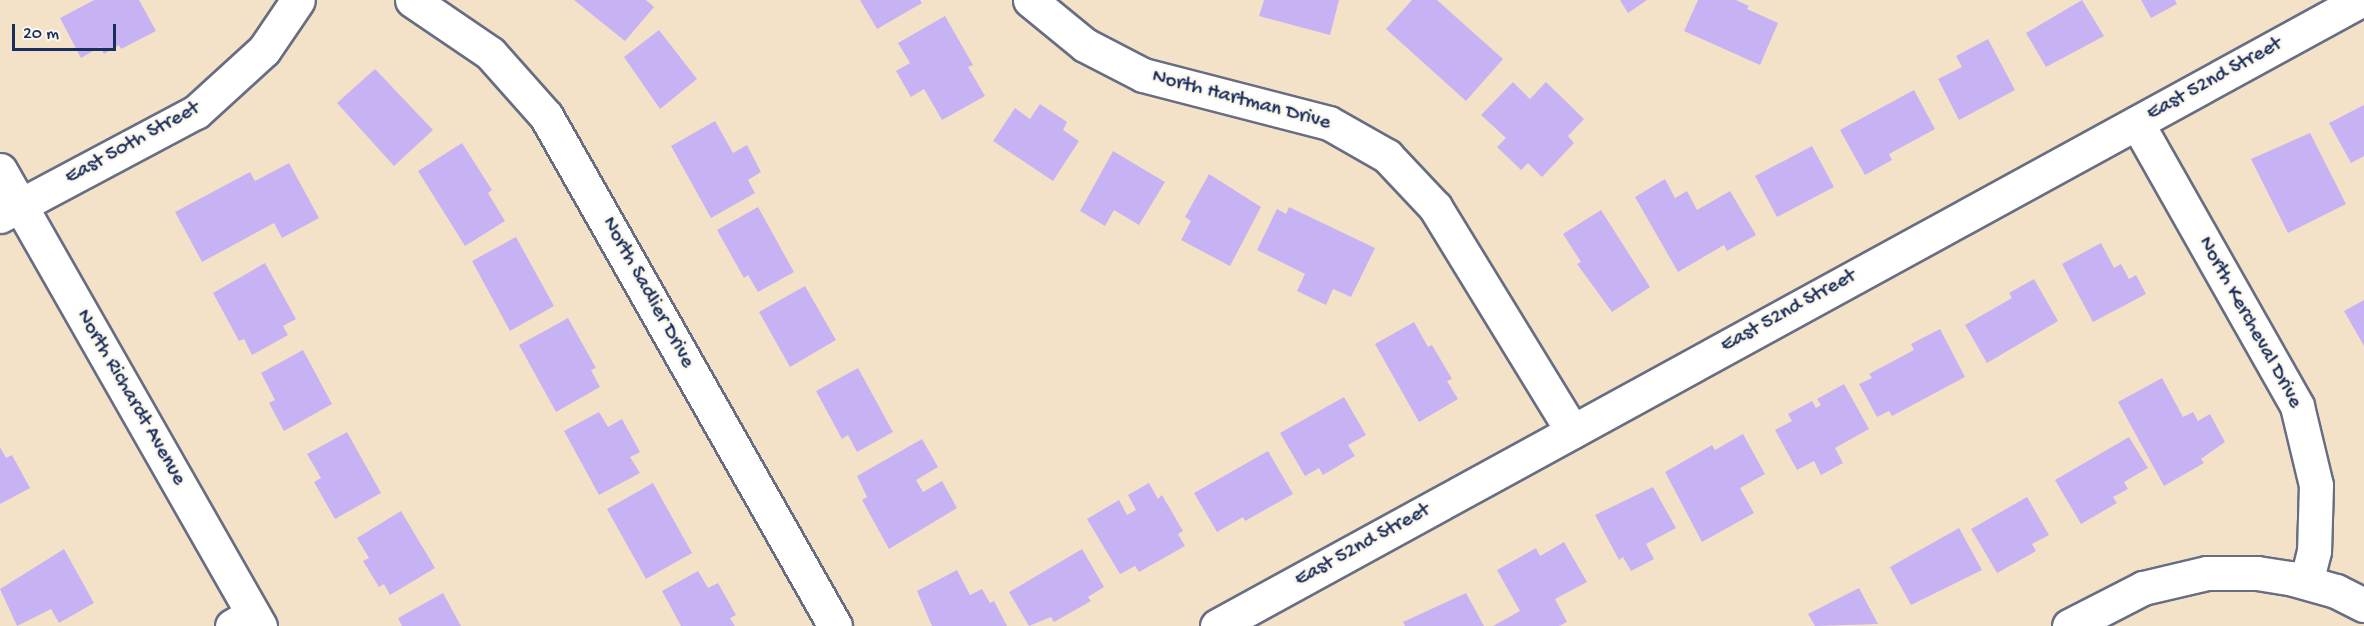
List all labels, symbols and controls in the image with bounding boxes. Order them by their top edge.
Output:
scale bar [15,12,118,50]
text: 20 m [23,24,59,45]
street label: East 52nd Street [2143,32,2287,128]
street label: North Hartman Drive [1149,65,1333,137]
street label: East 50th Street [61,97,205,191]
street label: North Sadlier Drive [595,213,699,373]
street label: North Kercheval Drive [2191,233,2307,413]
street label: East 52nd Street [1717,264,1861,360]
street label: North Richardt Avenue [69,306,191,490]
street label: East 52nd Street [1291,498,1435,594]

